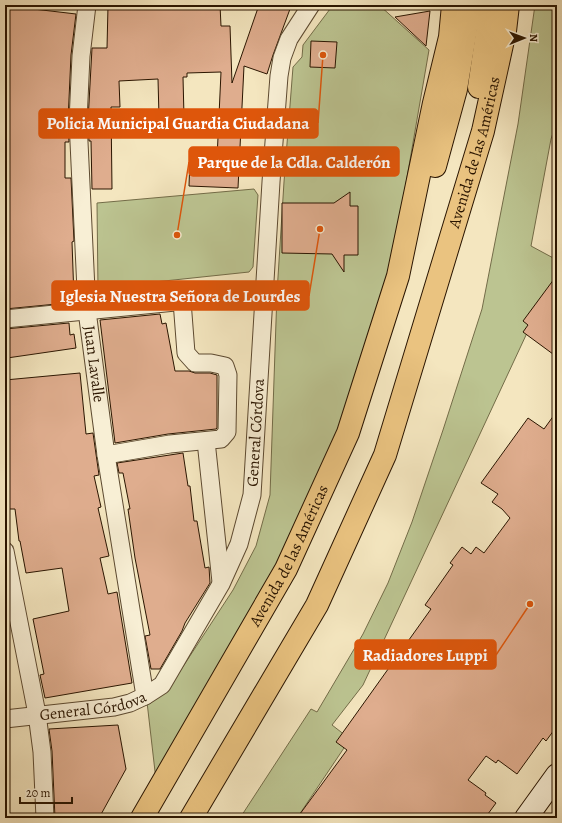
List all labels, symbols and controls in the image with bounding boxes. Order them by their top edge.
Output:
north arrow [504,18,544,58]
text: N [526,34,541,42]
street label: Avenida de las Américas [443,74,506,232]
callout: Policia Municipal Guardia Ciudadana [39,109,318,138]
text: Policia Municipal Guardia Ciudadana [46,112,310,135]
callout: Parque de la Cdla. Calderón [189,147,399,176]
text: Parque de la Cdla. Calderón [197,151,391,174]
callout: Iglesia Nuestra Señora de Lourdes [52,281,309,310]
text: Iglesia Nuestra Señora de Lourdes [60,285,301,308]
street label: Juan Lavalle [78,324,110,404]
street label: General Córdova [242,377,270,487]
street label: Avenida de las Américas [244,481,334,631]
callout: Radiadores Luppi [355,640,496,669]
text: Radiadores Luppi [362,644,488,667]
street label: General Córdova [38,686,151,726]
scale bar [20,779,72,805]
text: 20 m [26,785,50,801]

